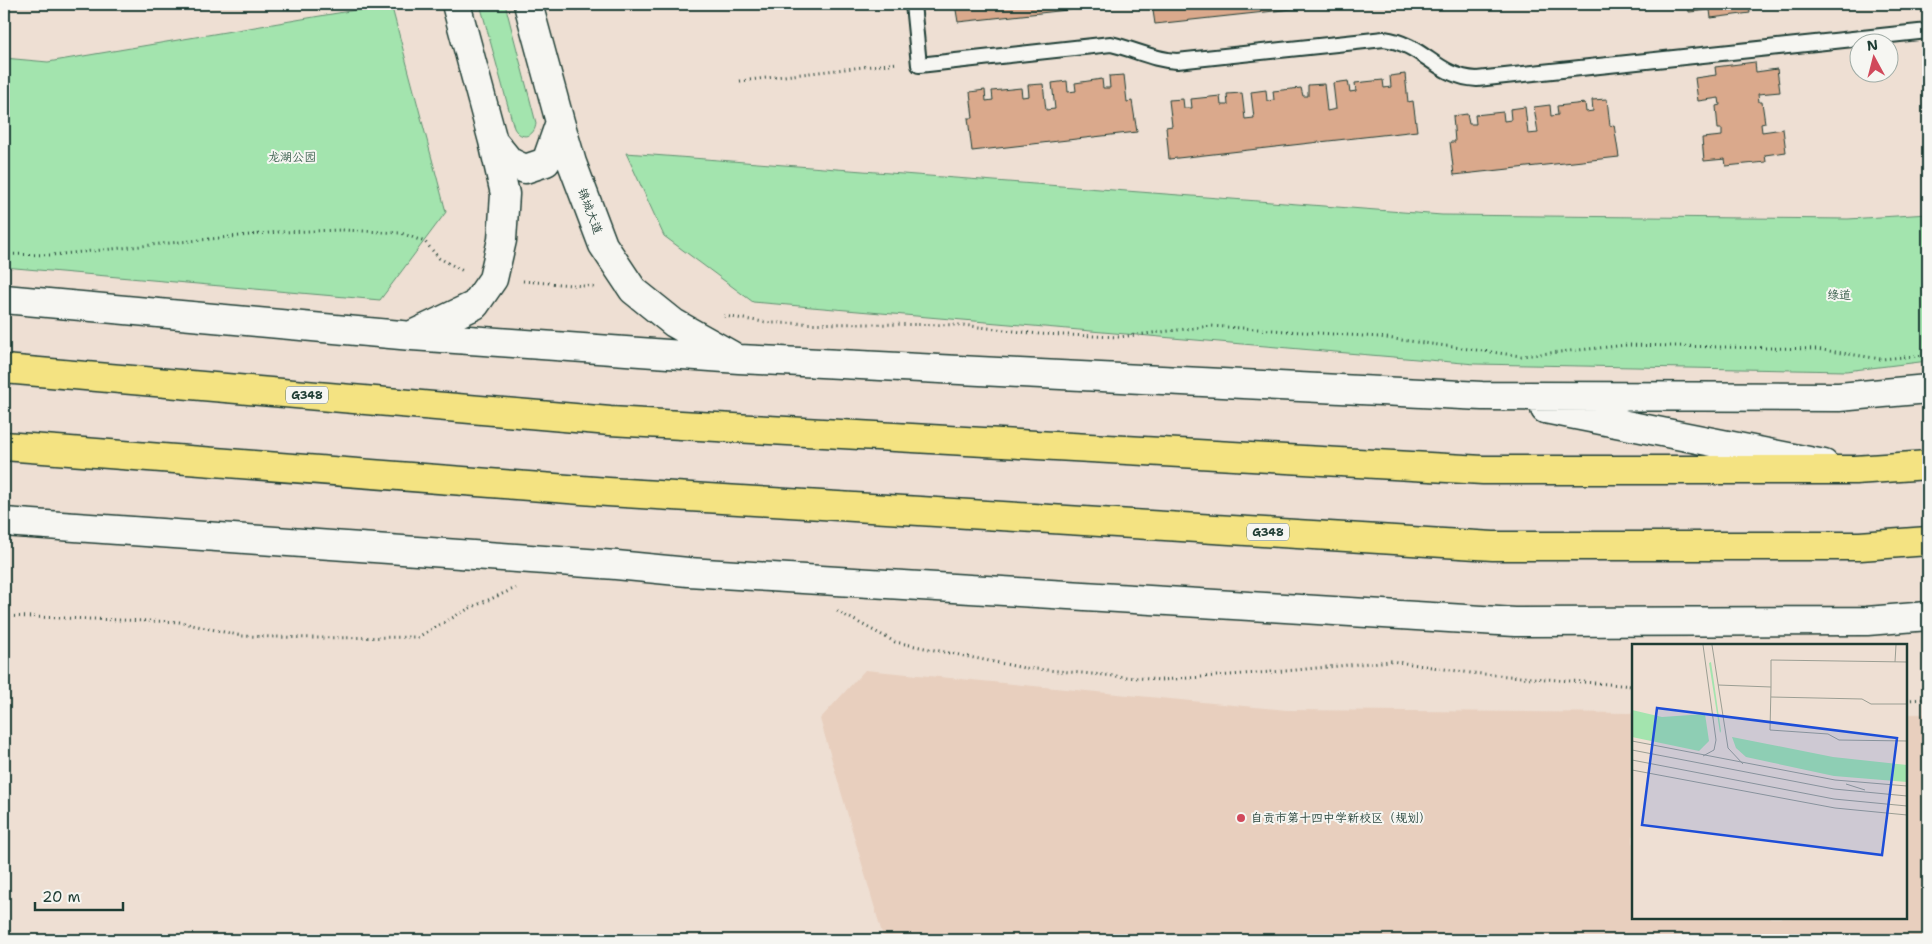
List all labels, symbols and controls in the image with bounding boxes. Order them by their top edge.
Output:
north arrow [1850,32,1900,82]
text: N [1866,35,1879,55]
park label: 龙湖公园 [268,149,316,165]
street label: 锦城大道 [574,186,606,236]
park label: 绿道 [1827,287,1851,303]
road number: G348 [286,386,328,404]
road number: G348 [1247,524,1289,540]
inset map [1632,644,1907,919]
place label: 自贡市第十四中学新校区（规划） [1251,810,1431,826]
marker: 自贡市第十四中学新校区（规划） [1235,812,1247,824]
scale bar [35,879,122,911]
text: 20 m [42,887,81,907]

